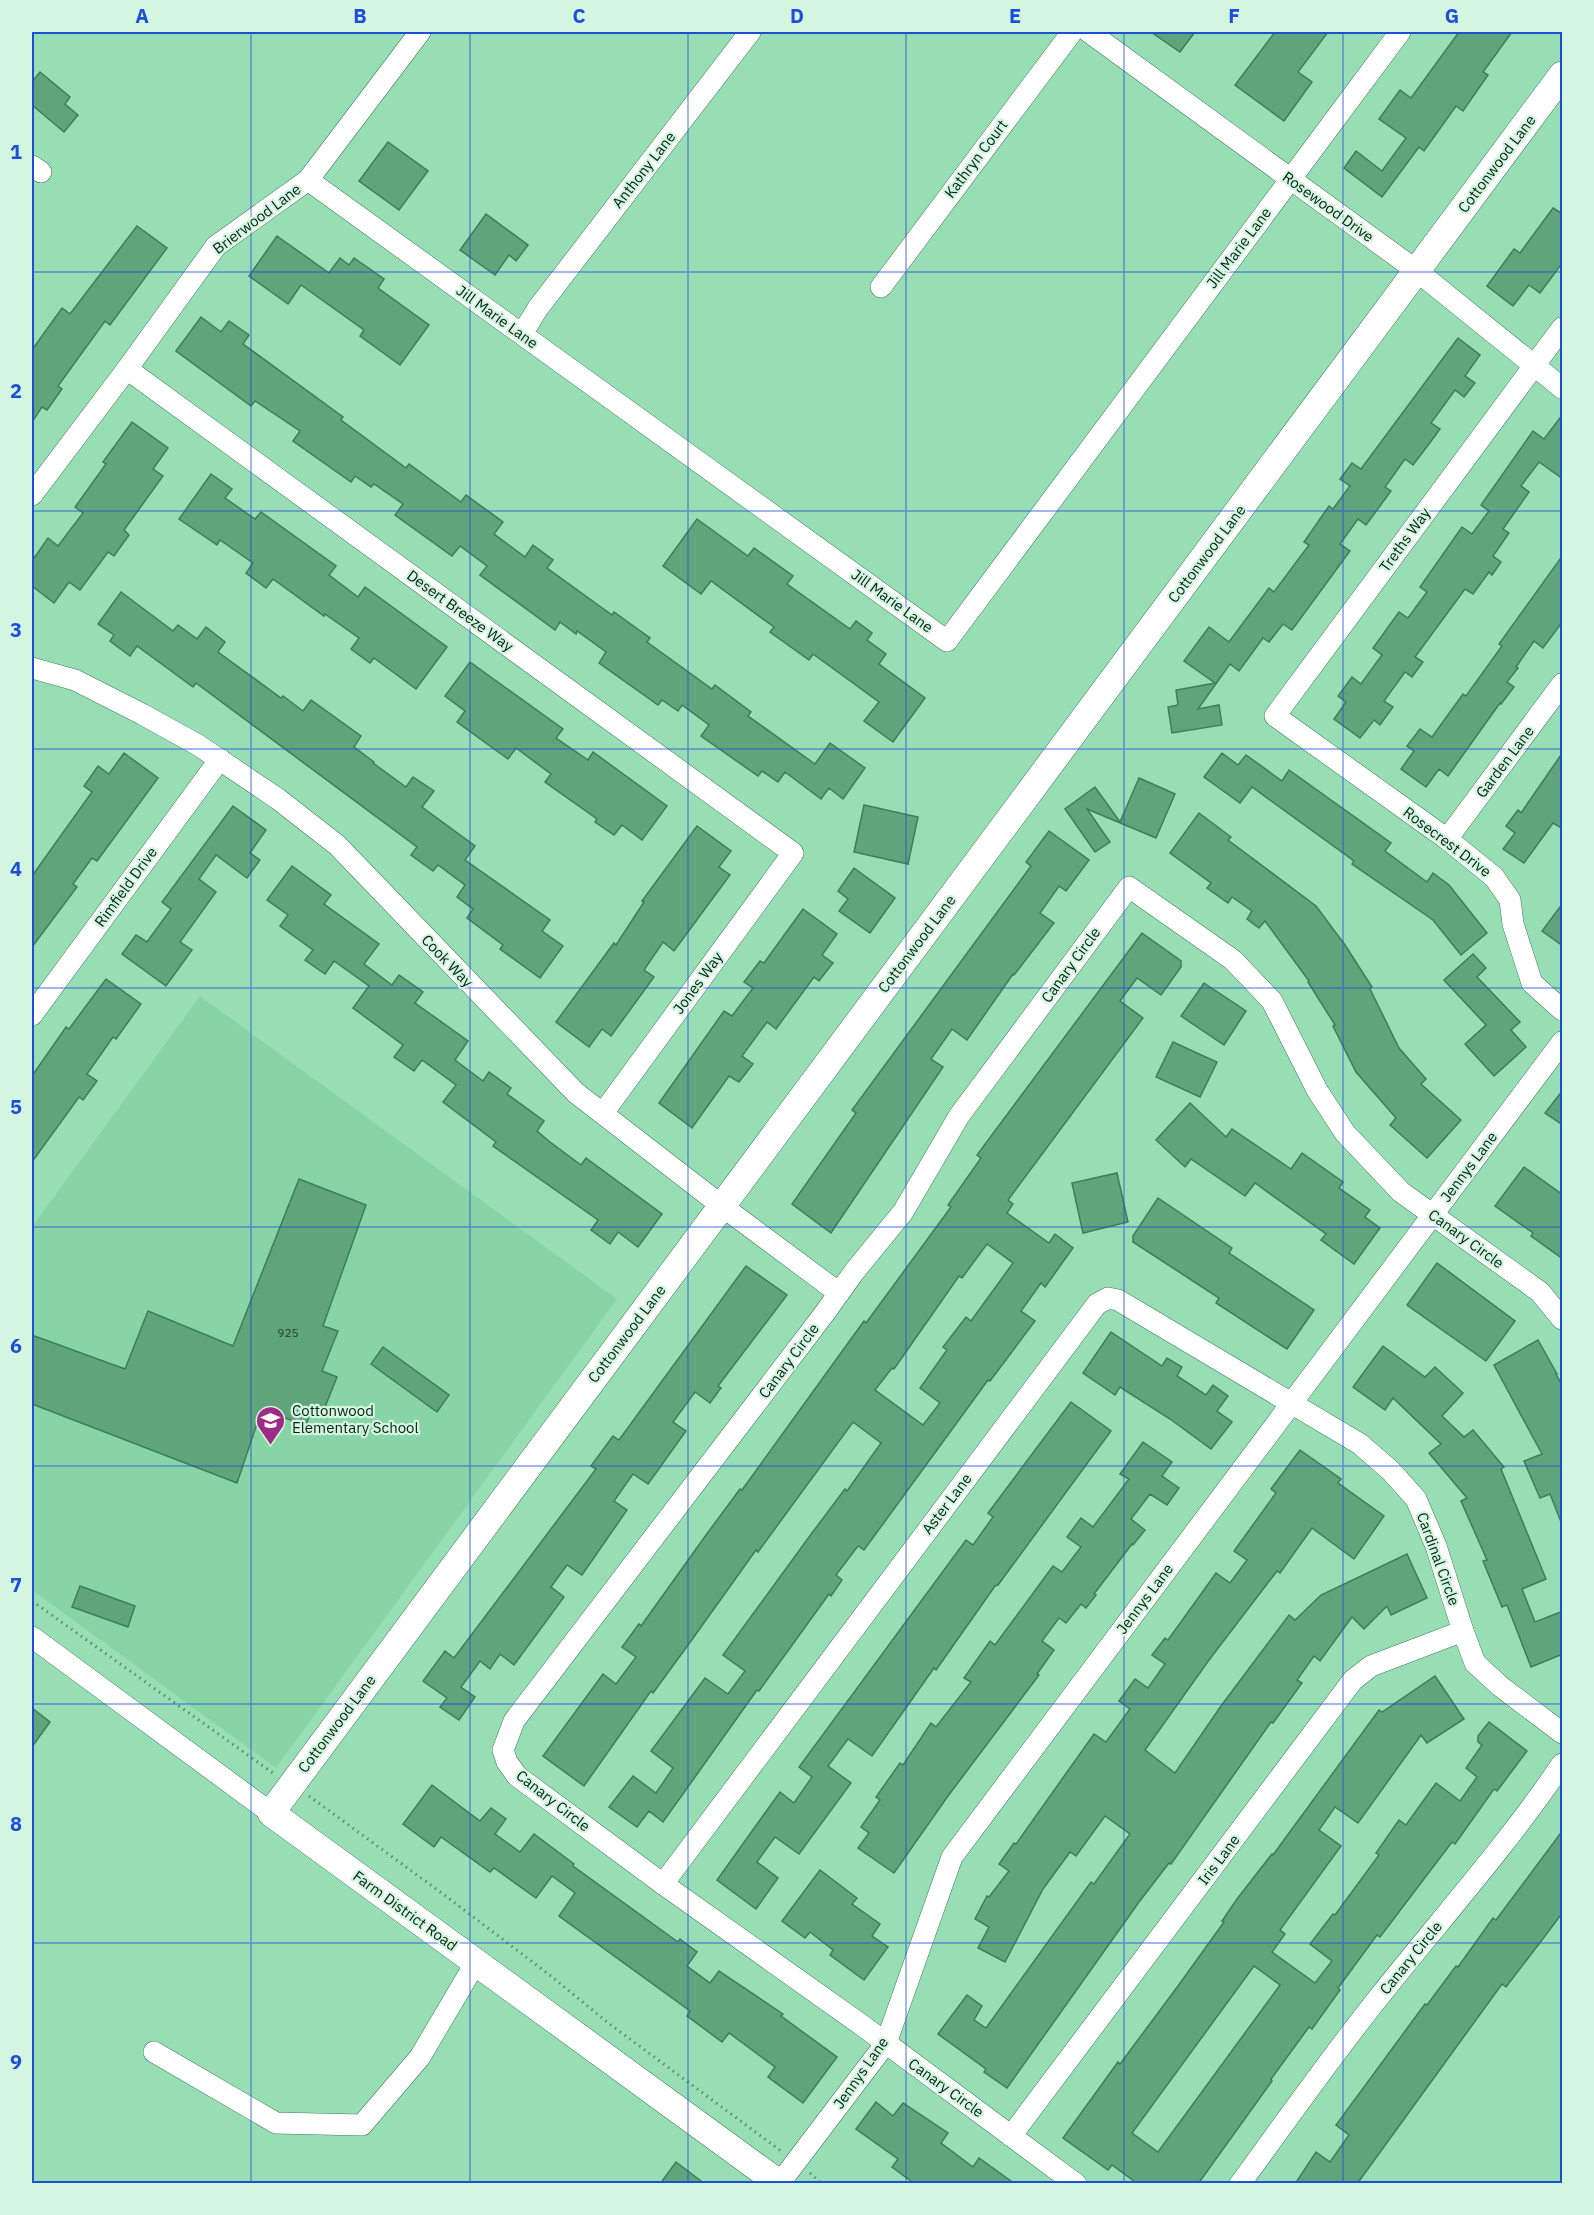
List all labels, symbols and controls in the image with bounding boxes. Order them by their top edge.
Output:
text: A [135,2,149,29]
text: B [353,2,367,29]
text: C [572,2,586,29]
text: D [790,2,804,29]
text: E [1009,2,1021,29]
text: F [1228,2,1240,29]
text: G [1445,2,1459,29]
street label: Cottonwood Lane [1454,111,1540,216]
street label: Kathryn Court [940,116,1011,202]
street label: Anthony Lane [608,128,679,212]
text: 1 [10,138,22,165]
street label: Rosewood Drive [1279,167,1378,246]
street label: Brierwood Lane [209,179,305,258]
street label: Jill Marie Lane [1202,203,1275,292]
street label: Jill Marie Lane [453,281,542,353]
text: 2 [10,377,22,404]
street label: Cottonwood Lane [1164,501,1250,606]
street label: Treths Way [1375,503,1435,576]
street label: Jill Marie Lane [848,565,937,637]
street label: Desert Breeze Way [403,566,518,656]
text: 3 [10,616,22,643]
street label: Garden Lane [1471,722,1538,801]
street label: Rosecrest Drive [1400,802,1495,881]
street label: Rimfield Drive [90,843,161,930]
text: 4 [10,855,22,882]
street label: Cottonwood Lane [874,891,960,996]
street label: Canary Circle [1037,923,1104,1006]
street label: Cook Way [418,930,478,991]
street label: Jones Way [669,947,727,1018]
text: 5 [10,1093,22,1120]
street label: Jennys Lane [1436,1128,1501,1206]
street label: Canary Circle [1425,1205,1508,1272]
street label: Cottonwood Lane [584,1281,670,1386]
street label: Canary Circle [754,1319,823,1402]
house number: 925 [277,1325,299,1340]
text: 6 [10,1332,22,1359]
place label: Cottonwood Elementary School [292,1401,419,1437]
school or university icon: Cottonwood Elementary School [255,1404,287,1446]
street label: Aster Lane [917,1469,976,1538]
street label: Cardinal Circle [1413,1510,1464,1608]
street label: Jennys Lane [1112,1560,1177,1638]
text: 7 [10,1571,22,1598]
street label: Cottonwood Lane [294,1671,380,1776]
street label: Canary Circle [512,1766,594,1835]
text: 8 [10,1810,22,1837]
street label: Iris Lane [1193,1831,1244,1889]
street label: Farm District Road [349,1866,461,1955]
street label: Canary Circle [1375,1917,1446,1998]
street label: Jennys Lane [829,2033,892,2112]
text: 9 [10,2048,22,2075]
street label: Canary Circle [905,2054,988,2121]

